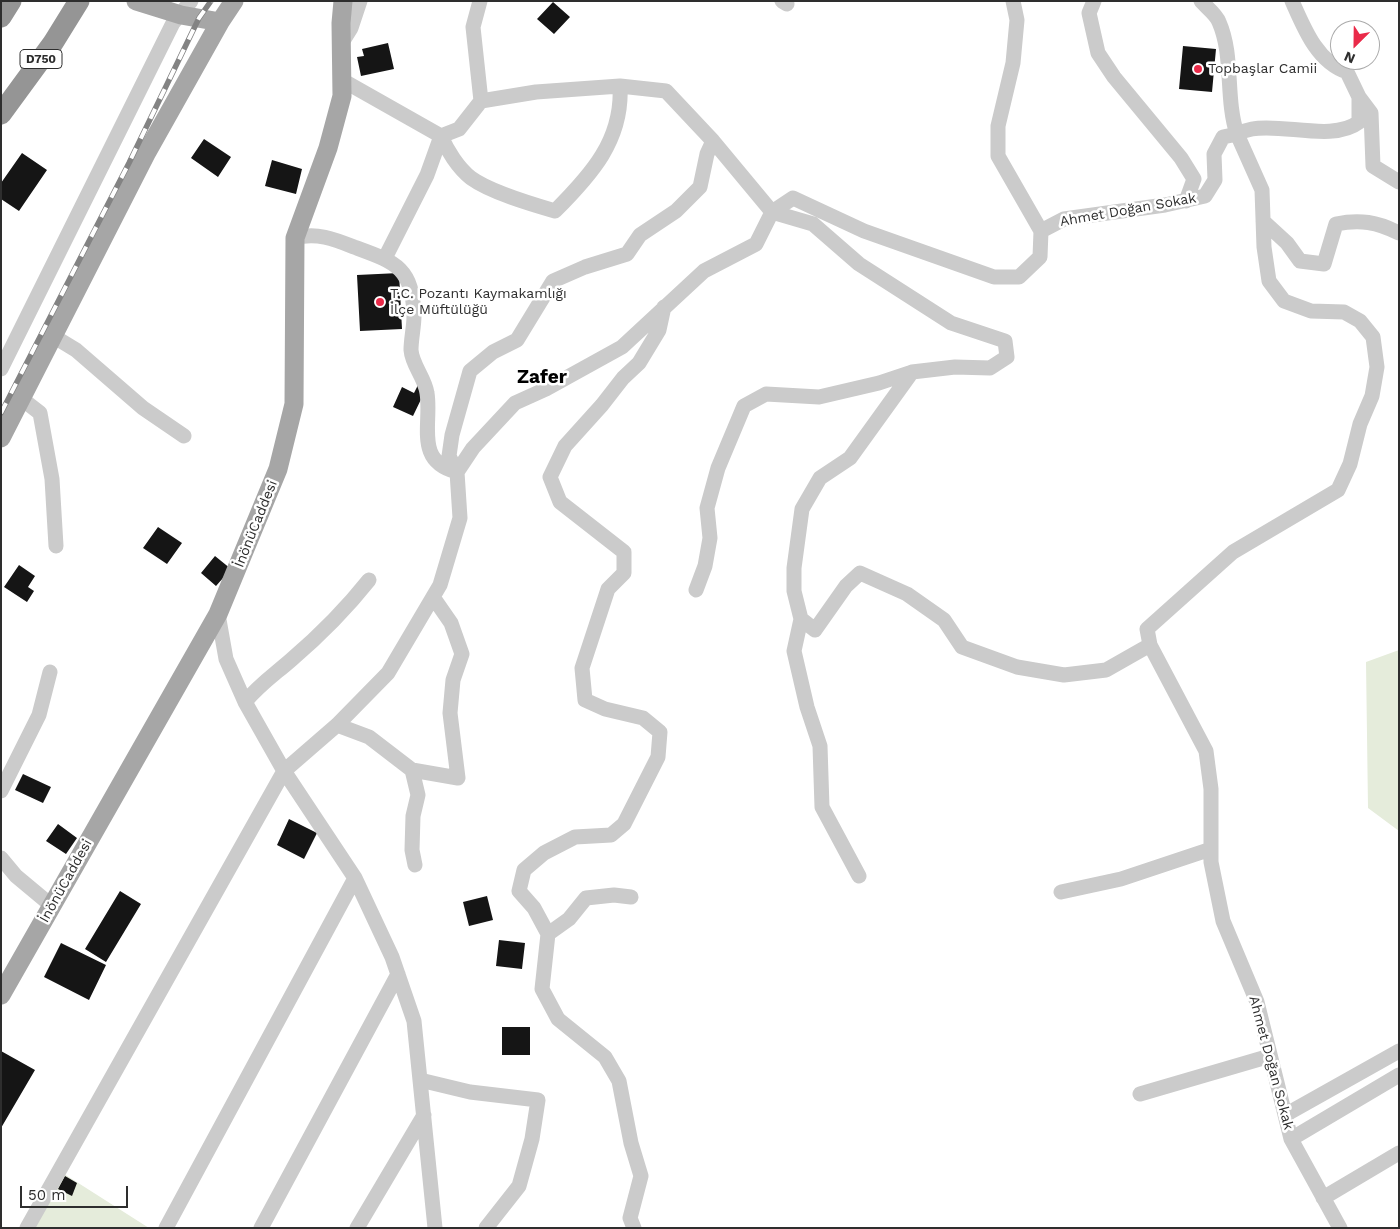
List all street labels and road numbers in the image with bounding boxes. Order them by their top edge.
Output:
road number: D750 [20,50,62,68]
street label: Ahmet Doğan Sokak [1059,190,1197,230]
street label: İnönüCaddesi [231,478,281,570]
street label: İnönüCaddesi [36,836,96,926]
street label: Ahmet Doğan Sokak [1245,994,1297,1132]

